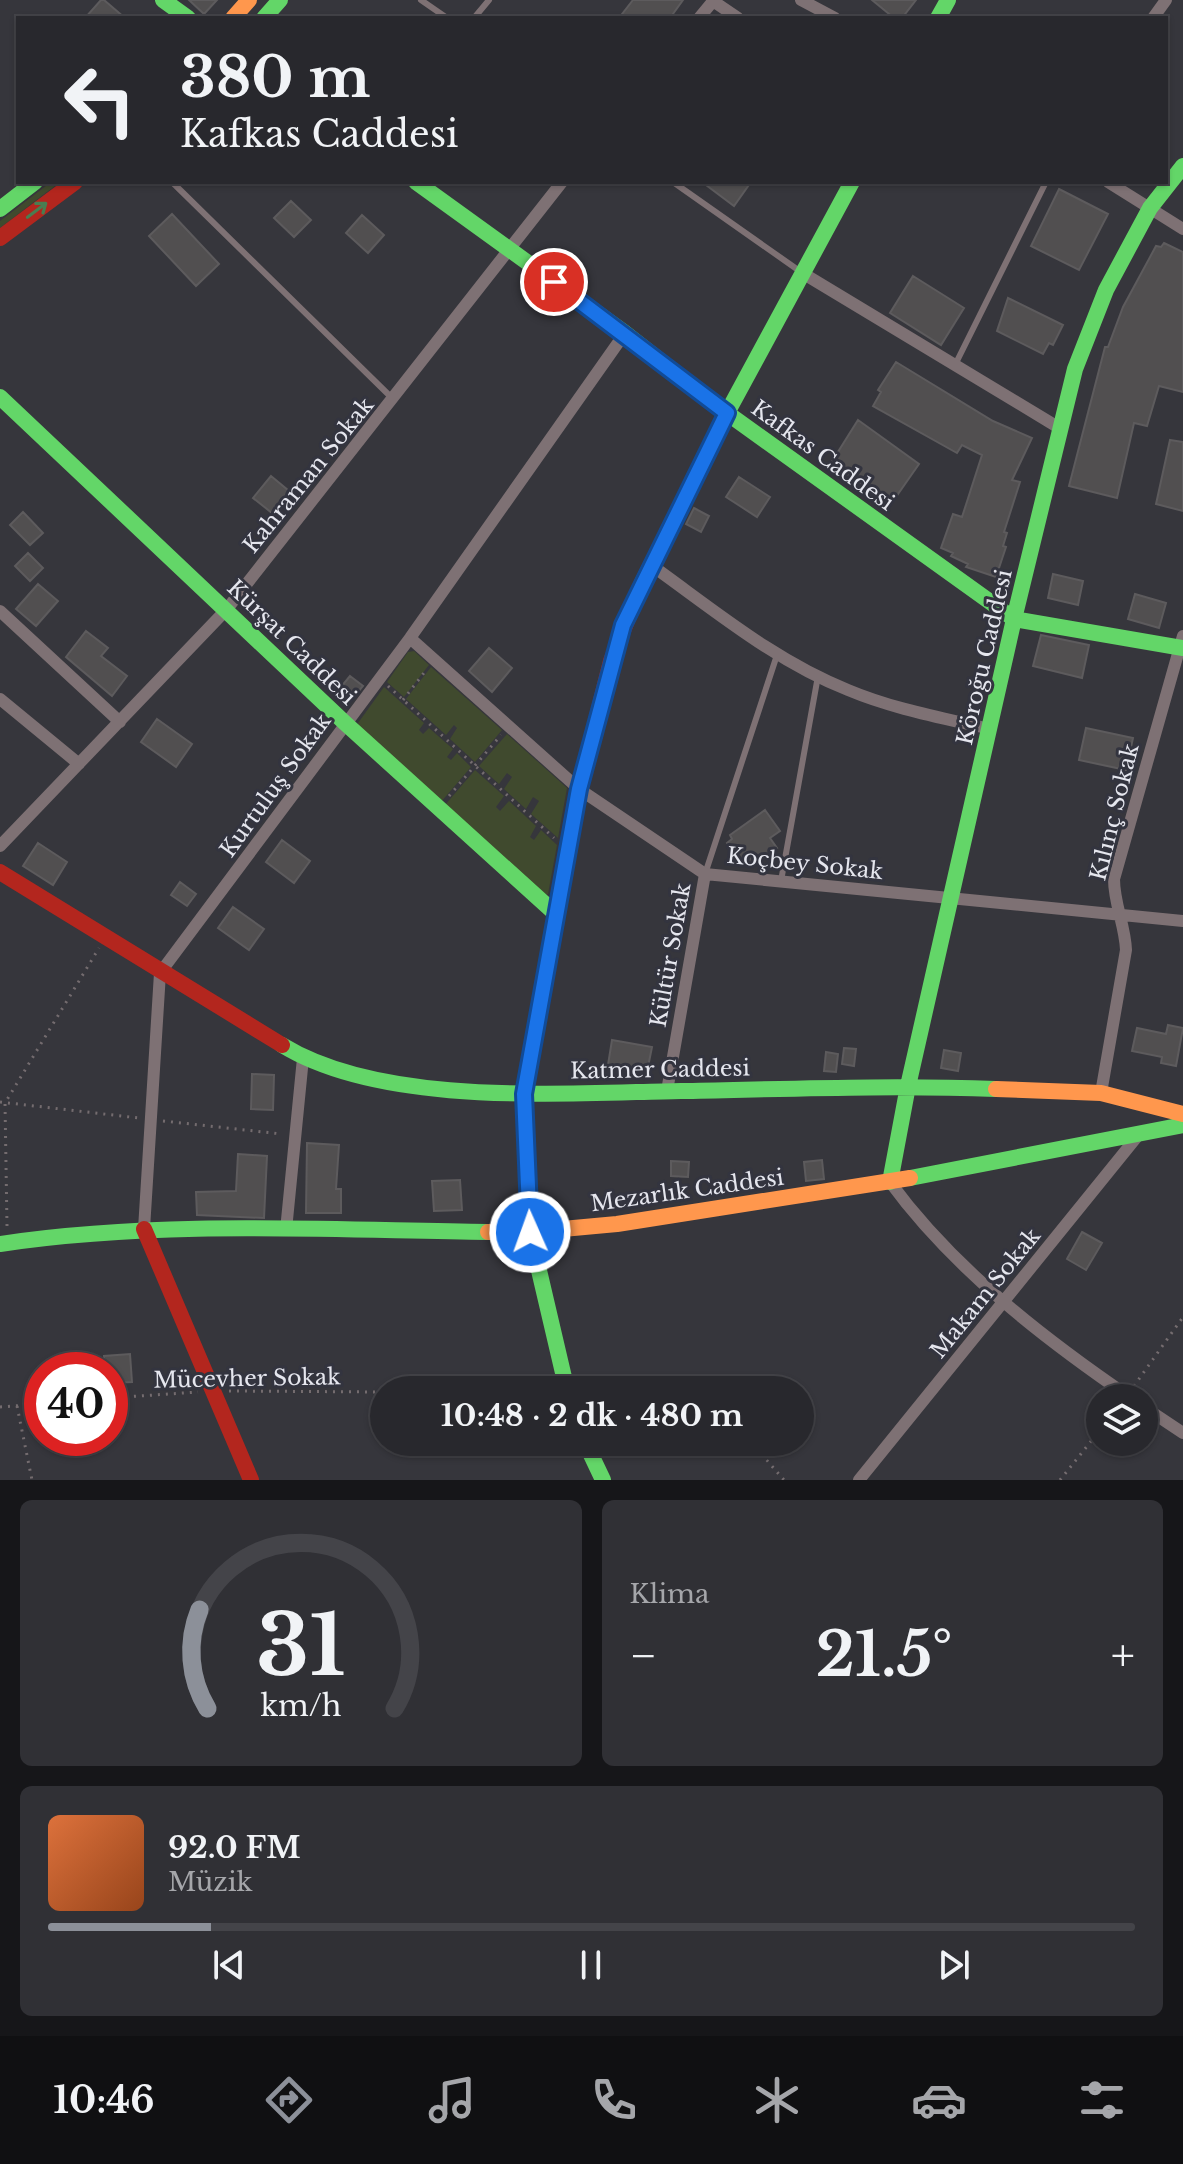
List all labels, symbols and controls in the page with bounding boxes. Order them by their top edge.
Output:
text: 380 m [180,43,370,112]
icon: left [48,48,152,152]
text: Kafkas Caddesi [180,112,458,157]
one-way arrow [26,201,48,218]
pin [520,248,588,316]
icon: arrive [532,260,576,304]
street label: Kahraman Sokak [237,392,380,559]
street label: Kafkas Caddesi [746,395,900,517]
street label: Köroğu Caddesi [951,566,1018,748]
street label: Kürşat Caddesi [222,574,362,711]
street label: Kurtuluş Sokak [214,708,337,863]
street label: Kılınç Sokak [1084,740,1145,884]
street label: Koçbey Sokak [725,842,885,885]
street label: Kültür Sokak [645,880,697,1029]
street label: Katmer Caddesi [570,1054,751,1085]
street label: Mezarlık Caddesi [589,1164,786,1217]
position arrow [488,1190,572,1274]
street label: Makam Sokak [925,1222,1046,1364]
speed limit sign: 40 [24,1352,128,1456]
street label: Mücevher Sokak [153,1363,341,1394]
map controls [1086,1384,1158,1456]
button: layers [1086,1384,1158,1456]
text: 10:48 · 2 dk · 480 m [441,1397,743,1434]
text: Klima [630,1578,709,1610]
text: 31 [256,1594,345,1697]
text: 21.5° [816,1618,952,1692]
text: − [630,1628,657,1683]
text: + [1111,1628,1135,1683]
text: km/h [260,1688,341,1724]
text: 92.0 FM [168,1829,301,1866]
text: Müzik [168,1866,253,1898]
icon: previous [207,1943,251,1987]
icon: pause [569,1943,613,1987]
icon: next [932,1943,976,1987]
icon: directions [261,2072,317,2128]
icon: music [424,2072,480,2128]
icon: phone [586,2072,642,2128]
icon: climate [749,2072,805,2128]
icon: car [911,2072,967,2128]
icon: filters [1074,2072,1130,2128]
text: 10:46 [53,2078,155,2123]

